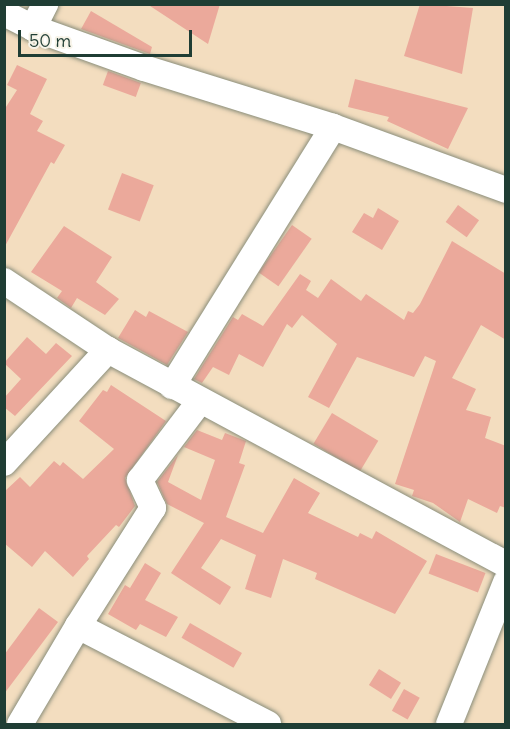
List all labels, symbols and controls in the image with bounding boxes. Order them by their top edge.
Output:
scale bar [21,18,195,56]
text: 50 m [29,29,71,52]

